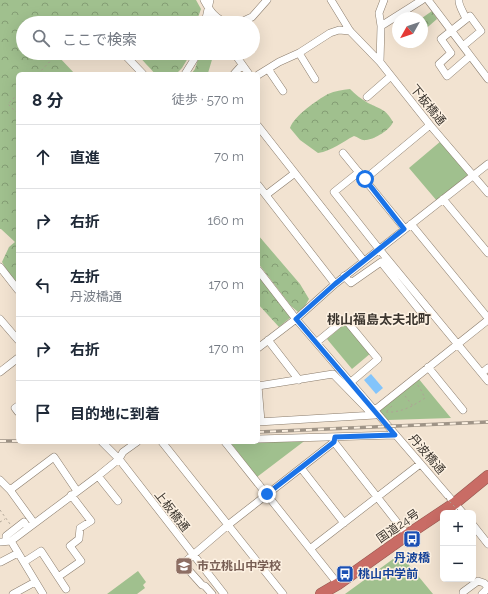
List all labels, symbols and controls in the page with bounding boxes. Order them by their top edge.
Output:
north arrow [392,12,428,48]
search box [16,16,260,60]
icon: search [30,27,52,49]
text: ここで検索 [62,31,137,49]
street label: 下板橋通 [407,82,449,128]
text: 8 分 [32,90,63,110]
text: 徒歩 · 570 m [172,92,244,107]
icon: ahead [32,146,54,168]
text: 直進 [70,149,100,167]
text: 70 m [214,149,244,164]
route start [356,170,374,188]
icon: right [32,210,54,232]
text: 右折 [70,213,100,231]
text: 160 m [207,213,244,228]
text: 左折 [70,268,100,286]
icon: left [32,274,54,296]
text: 170 m [208,277,244,292]
text: 丹波橋通 [70,289,122,304]
district label: 桃山福島太夫北町 [327,312,431,327]
icon: right [32,338,54,360]
text: 右折 [70,341,100,359]
text: 170 m [208,341,244,356]
icon: arrive [32,402,54,424]
text: 目的地に到着 [70,405,160,423]
street label: 丹波橋通 [406,431,448,477]
route end [258,485,276,503]
street label: 上板橋通 [152,488,192,534]
street label: 国道24号 [374,506,422,546]
map controls [440,510,476,582]
button: + [440,510,476,546]
bus stop icon: 丹波橋 [402,529,422,549]
button: − [440,546,476,582]
place label: 丹波橋 [394,551,431,565]
school or university icon: 市立桃山中学校 [174,556,194,576]
place label: 市立桃山中学校 [197,559,281,573]
bus stop icon: 桃山中学前 [335,564,355,584]
place label: 桃山中学前 [358,567,418,581]

